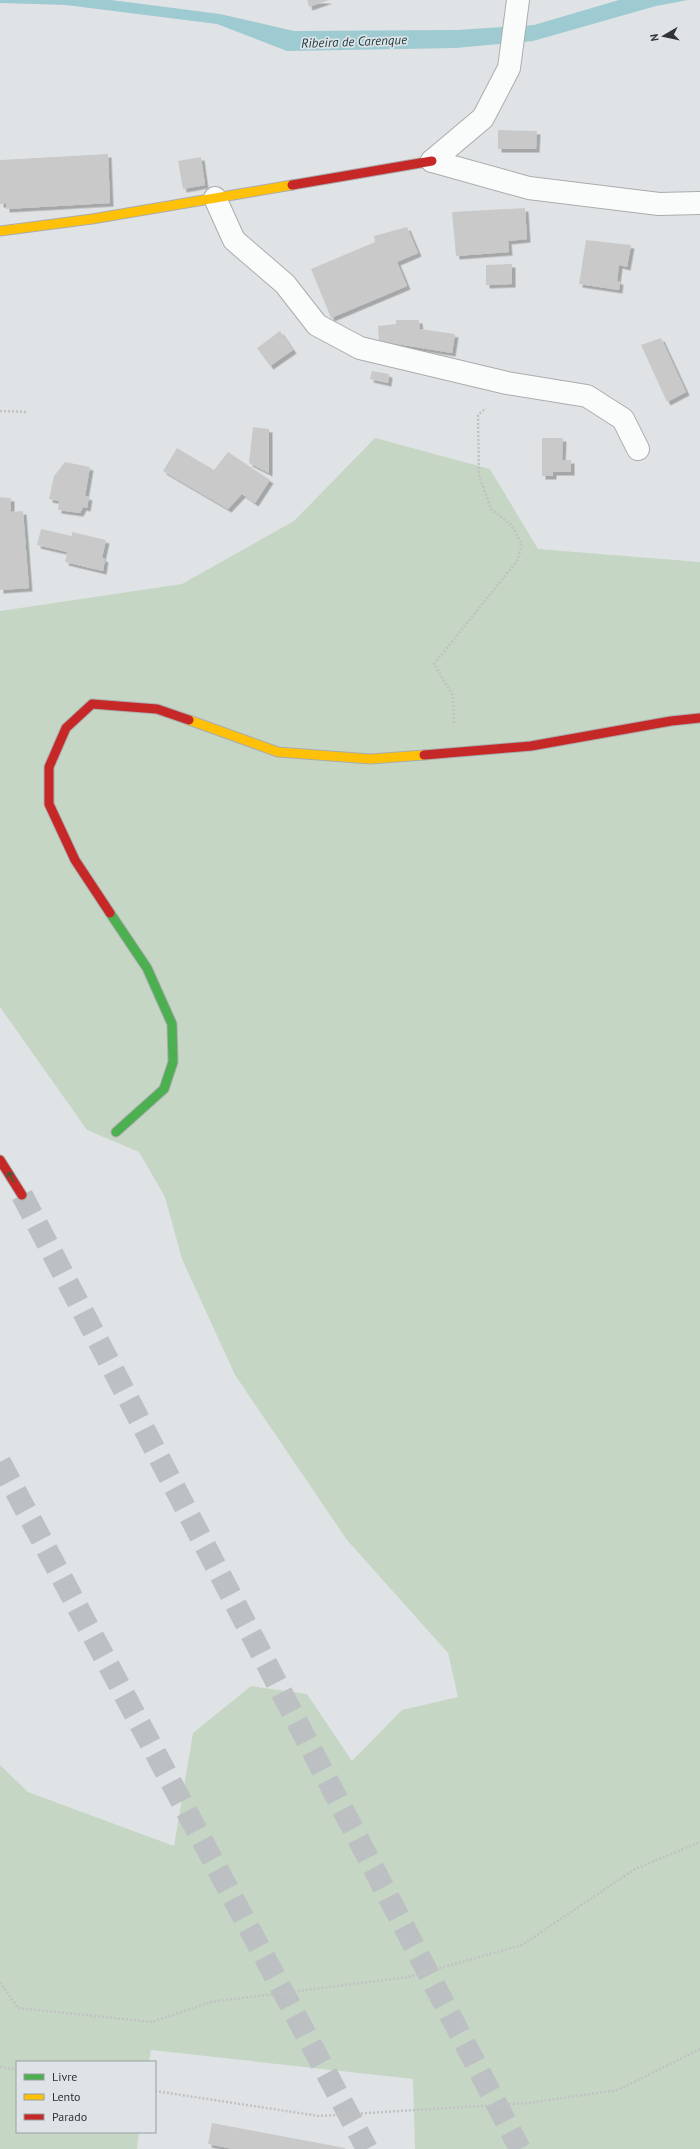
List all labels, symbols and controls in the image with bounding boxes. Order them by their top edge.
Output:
north arrow [644,16,684,56]
water label: Ribeira de Carenque [301,31,407,52]
text: N [647,33,662,42]
one-way arrow [7,1172,15,1183]
legend [16,2061,156,2133]
text: Livre [52,2069,77,2084]
text: Lento [52,2089,81,2104]
text: Parado [52,2109,87,2124]

